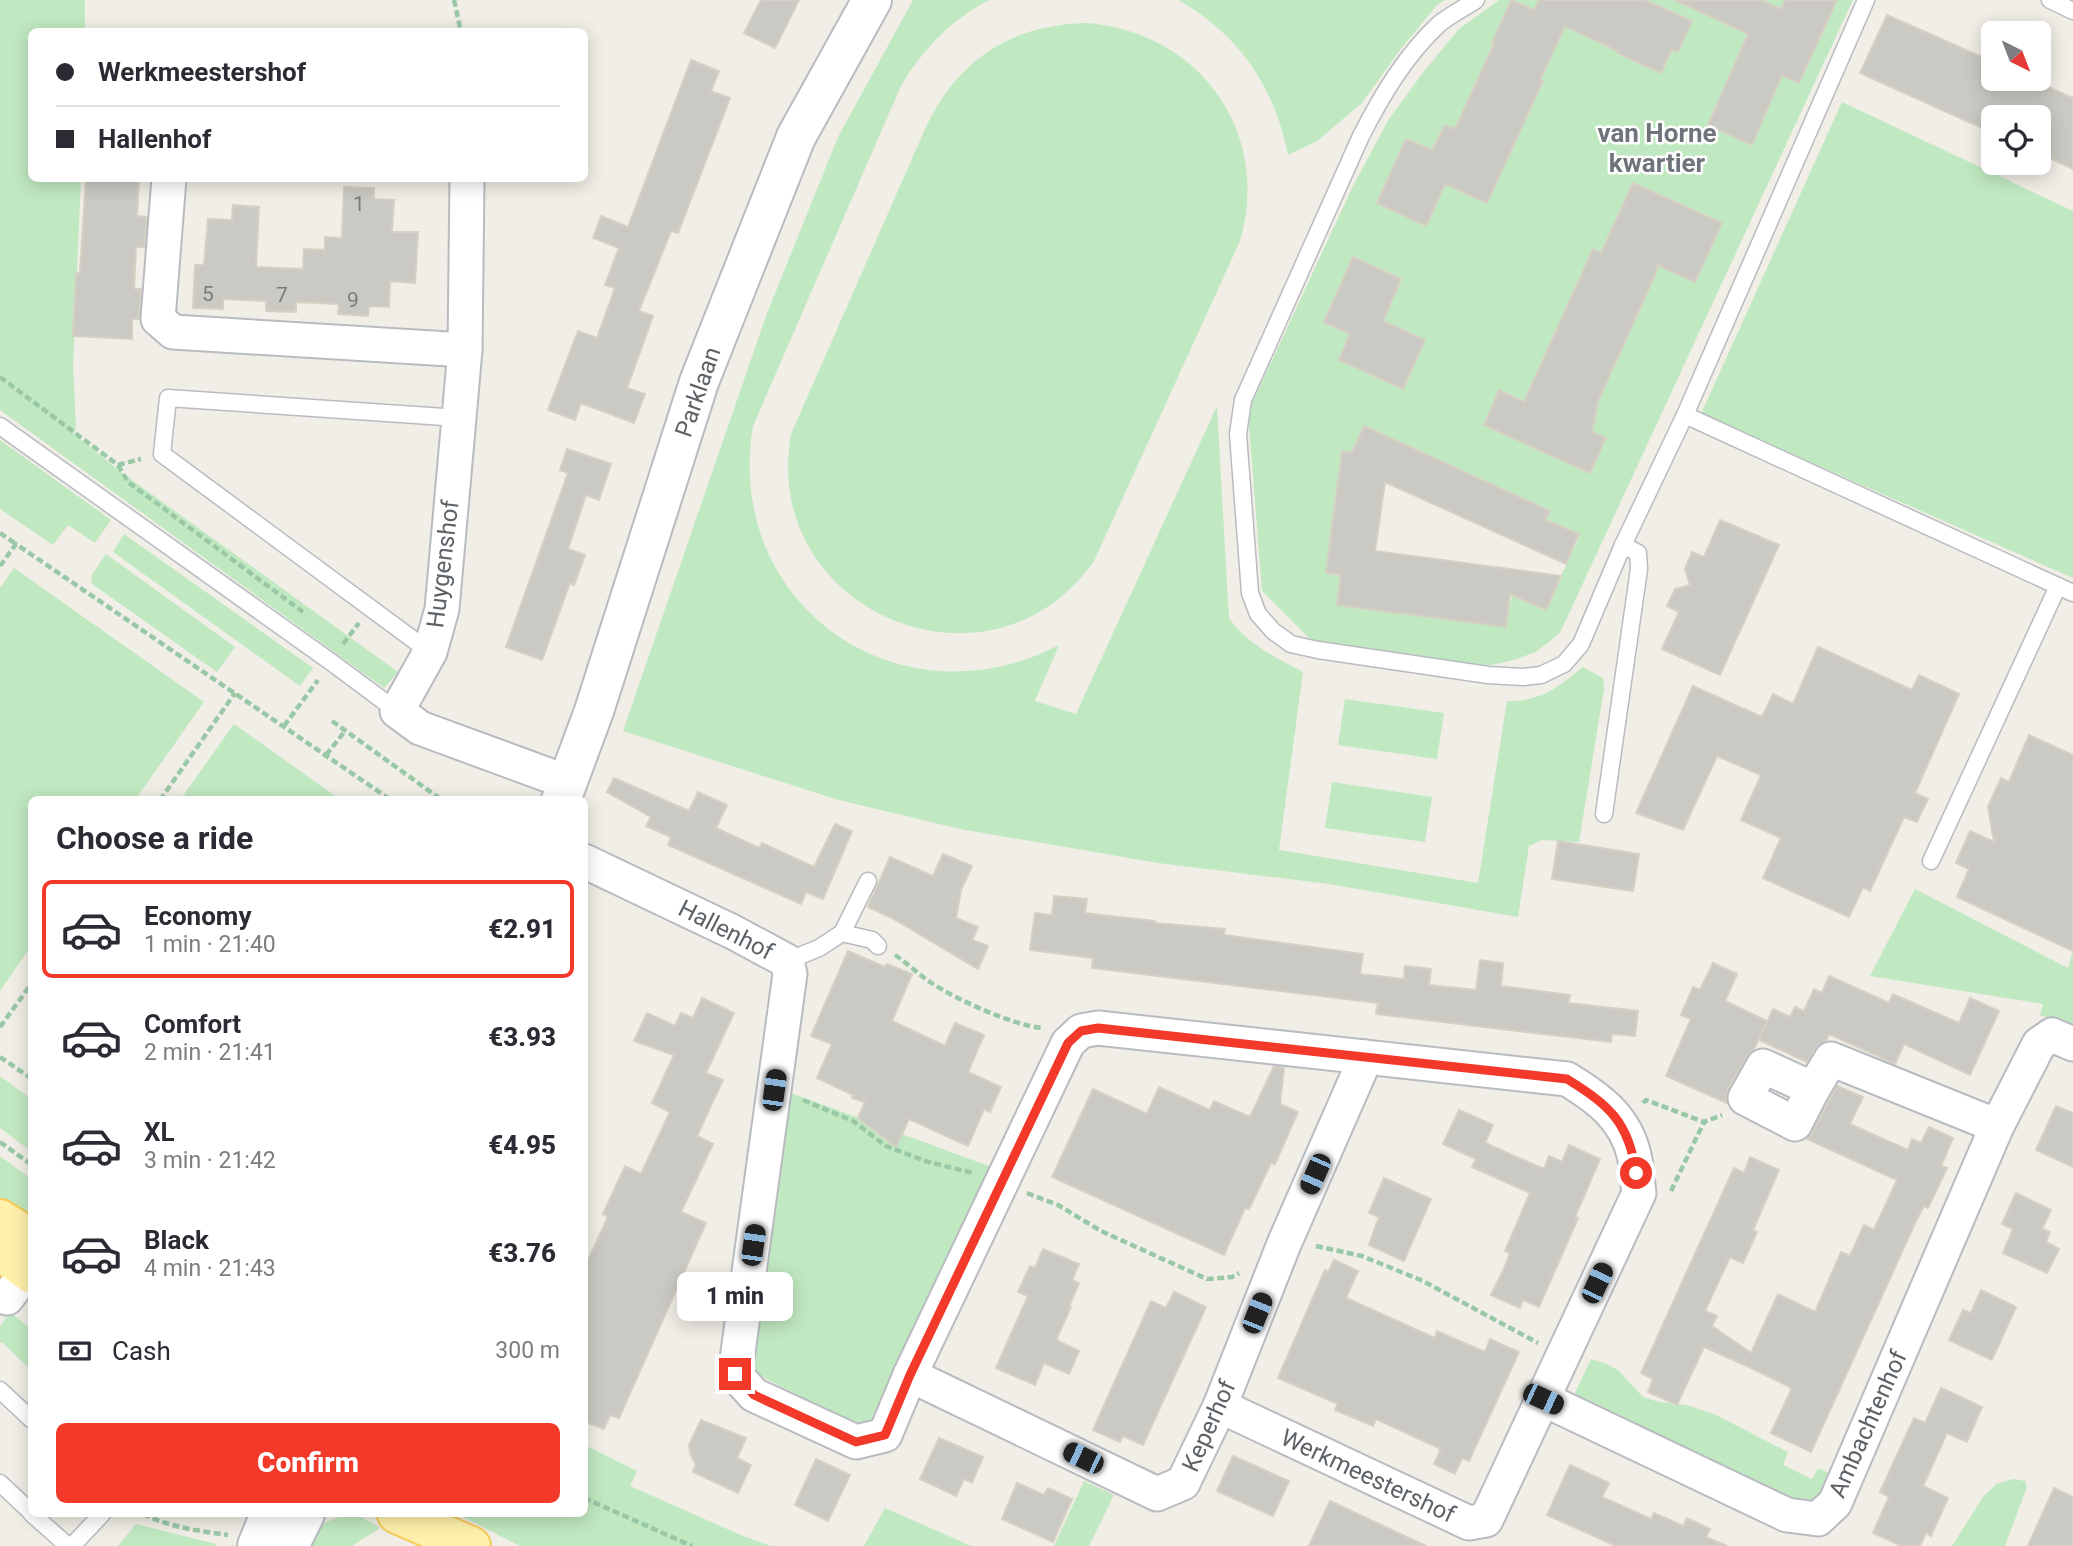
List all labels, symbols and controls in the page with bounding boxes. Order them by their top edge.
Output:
north arrow [1981,21,2051,91]
map controls [1981,21,2051,175]
text: Werkmeestershof [98,57,306,87]
button: locate [1981,105,2051,175]
district label: van Horne kwartier [1597,118,1717,178]
text: Hallenhof [98,124,211,154]
house number: 1 [353,192,365,216]
house number: 5 [202,282,214,306]
house number: 7 [276,283,288,307]
house number: 9 [347,288,359,312]
street label: Parklaan [670,343,726,441]
street label: Huygenshof [421,498,465,630]
text: Choose a ride [56,819,253,857]
street label: Hallenhof [674,894,779,966]
icon: car [60,898,123,961]
text: Economy [144,901,251,931]
text: €2.91 [488,914,556,944]
text: 1 min · 21:40 [144,931,276,958]
icon: car [60,1006,123,1069]
text: Comfort [144,1009,241,1039]
text: €3.93 [488,1022,556,1052]
text: 2 min · 21:41 [144,1039,276,1066]
car [761,1068,788,1112]
icon: car [60,1114,123,1177]
text: XL [144,1117,175,1147]
text: €4.95 [488,1130,556,1160]
text: 3 min · 21:42 [144,1147,276,1174]
car [1297,1151,1334,1197]
route start [1620,1157,1652,1189]
icon: car [60,1222,123,1285]
car [740,1223,767,1267]
text: Black [144,1225,209,1255]
text: €3.76 [488,1238,556,1268]
text: 4 min · 21:43 [144,1255,276,1282]
car [1579,1260,1616,1306]
callout: 1 min [677,1272,793,1322]
text: 1 min [706,1283,764,1310]
car [1240,1290,1275,1336]
icon: cash [56,1332,94,1370]
text: Cash [112,1336,171,1366]
text: 300 m [495,1337,560,1364]
street label: Ambachtenhof [1823,1345,1913,1502]
route end [719,1358,751,1390]
street label: Keperhof [1176,1375,1242,1476]
car [1520,1381,1567,1417]
button: Confirm [56,1423,560,1503]
street label: Werkmeestershof [1276,1423,1460,1529]
car [1060,1439,1107,1477]

